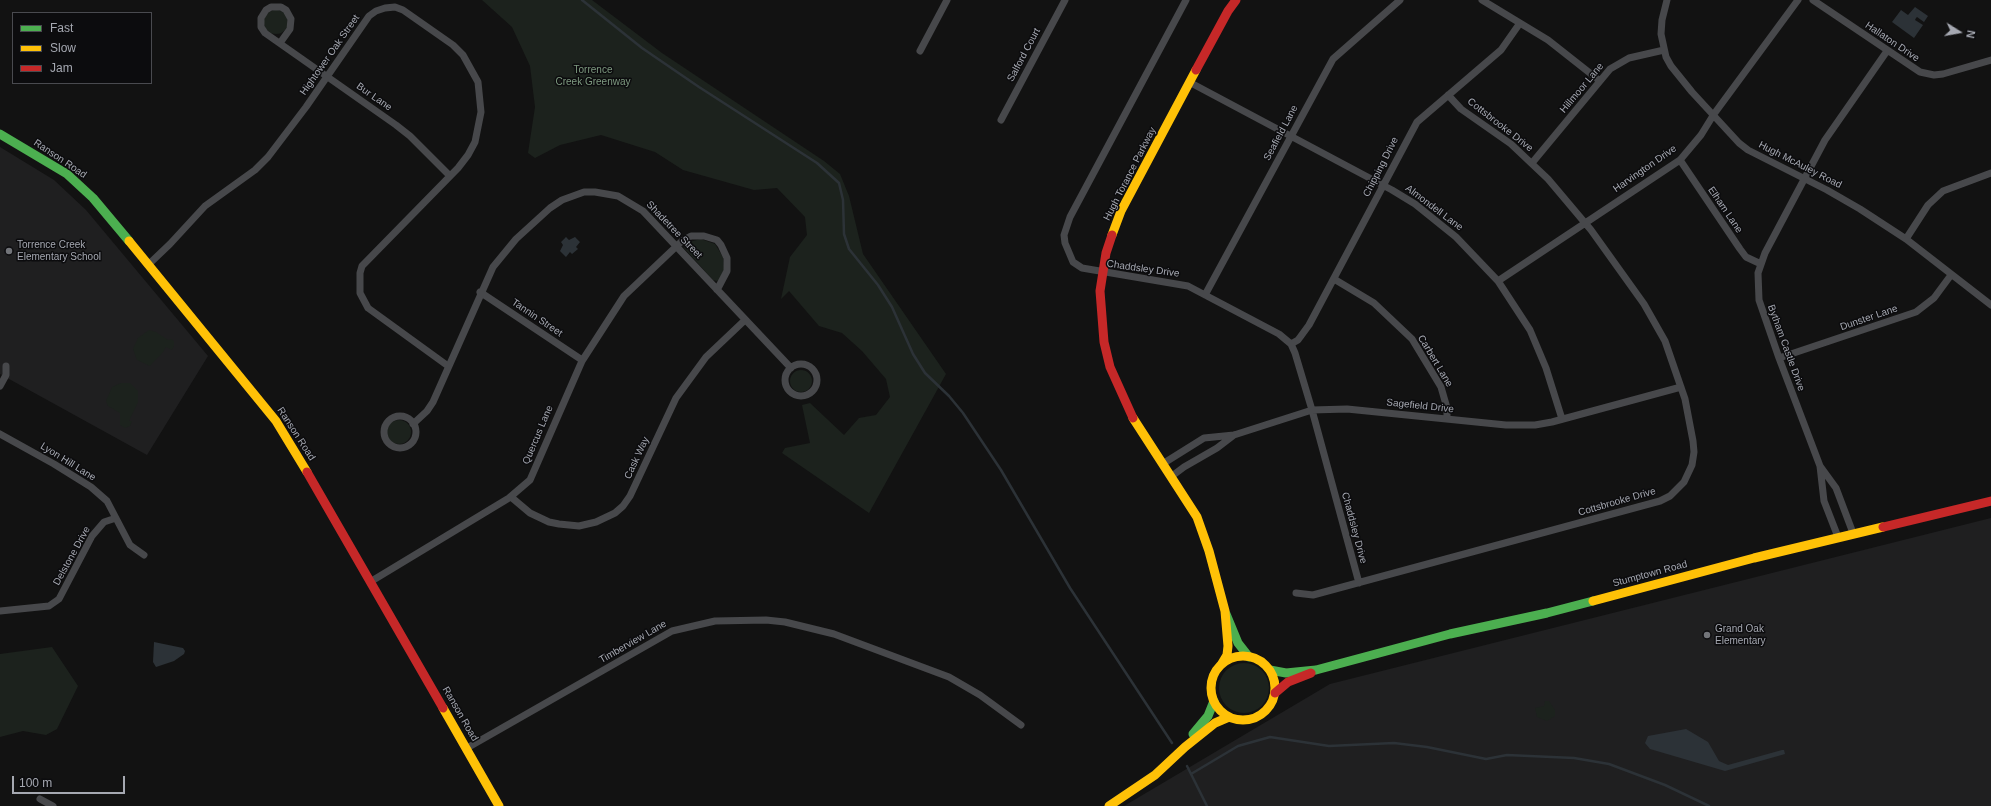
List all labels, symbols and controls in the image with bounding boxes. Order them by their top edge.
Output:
legend [12,12,152,84]
street label: Hightower Oak Street [298,12,362,98]
north arrow [1939,12,1979,52]
street label: Hallaton Drive [1863,19,1921,65]
text: Fast [50,21,73,35]
street label: Salford Court [1005,26,1043,84]
text: N [1964,29,1977,39]
text: Slow [50,41,76,55]
text: Jam [50,61,73,75]
street label: Hillmoor Lane [1558,61,1606,115]
park label: Torrence Creek Greenway [555,64,631,88]
street label: Bur Lane [354,80,394,114]
street label: Cottsbrooke Drive [1465,96,1535,154]
street label: Seafield Lane [1261,103,1301,163]
street label: Hugh Torance Parkway [1101,125,1159,223]
street label: Chipping Drive [1361,135,1401,199]
street label: Ranson Road [31,137,89,181]
street label: Hugh McAuley Road [1756,139,1844,191]
street label: Harvington Drive [1611,143,1679,195]
street label: Almondell Lane [1403,182,1465,234]
street label: Elham Lane [1705,185,1745,235]
street label: Shadetree Street [643,199,705,261]
place label: Torrence Creek Elementary School [17,239,101,262]
marker: Torrence Creek Elementary School [4,246,14,256]
street label: Chaddsley Drive [1106,258,1180,280]
street label: Tannin Street [509,297,565,339]
street label: Bytham Castle Drive [1765,303,1807,393]
street label: Dunster Lane [1839,303,1899,333]
street label: Carbert Lane [1415,333,1455,389]
street label: Sagefield Drive [1386,396,1454,416]
street label: Quercus Lane [520,404,556,466]
street label: Ranson Road [274,405,318,463]
street label: Cask Way [622,435,652,481]
street label: Lyon Hill Lane [38,440,98,484]
street label: Cottsbrooke Drive [1577,485,1657,519]
street label: Chaddsley Drive [1339,491,1369,565]
street label: Delstone Drive [51,524,93,588]
street label: Stumptown Road [1611,558,1689,590]
street label: Timberview Lane [597,618,669,666]
place label: Grand Oak Elementary [1715,623,1766,646]
marker: Grand Oak Elementary [1702,630,1712,640]
street label: Ranson Road [440,685,480,743]
scale bar [14,768,127,794]
text: 100 m [19,776,52,790]

